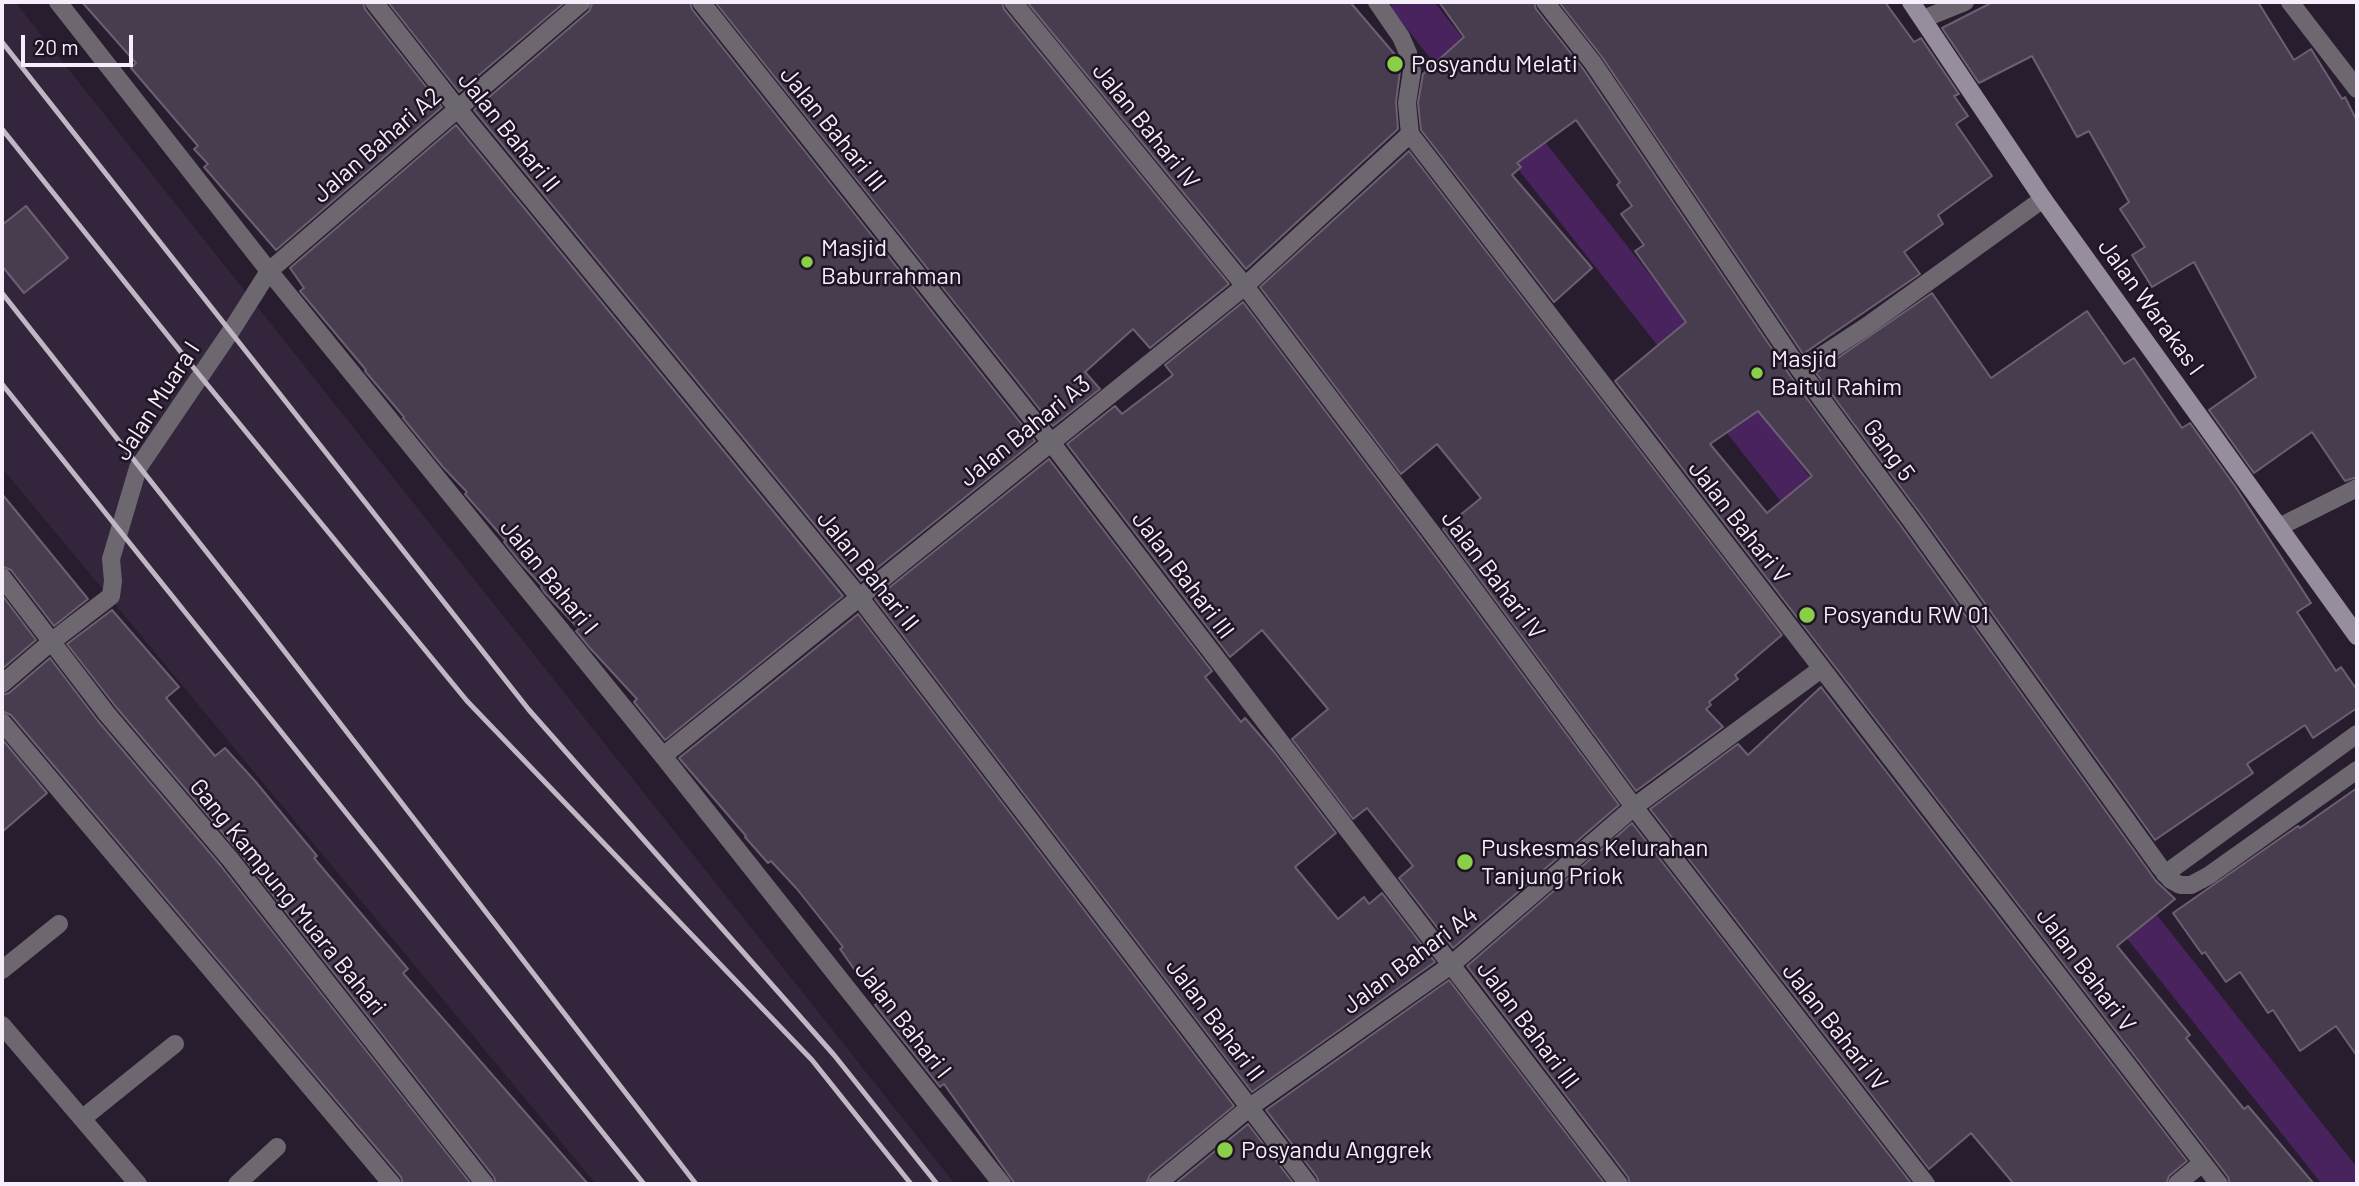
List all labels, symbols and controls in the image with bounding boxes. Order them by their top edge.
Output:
scale bar [24,21,136,65]
text: 20 m [34,34,79,59]
place label: Posyandu Melati [1411,50,1578,78]
marker: Posyandu Melati [1385,54,1405,74]
street label: Jalan Bahari IV [1086,57,1206,195]
street label: Jalan Bahari III [774,61,892,197]
street label: Jalan Bahari II [452,66,566,198]
street label: Jalan Bahari A2 [307,81,447,209]
street label: Jalan Warakas I [2092,233,2210,381]
place label: Masjid Baburrahman [821,234,962,290]
marker: Masjid Baburrahman [799,254,815,270]
street label: Jalan Muara I [108,336,206,466]
place label: Masjid Baitul Rahim [1771,345,1902,401]
marker: Masjid Baitul Rahim [1749,365,1765,381]
street label: Jalan Bahari A3 [954,369,1096,493]
street label: Gang 5 [1857,413,1921,487]
street label: Jalan Bahari V [1682,455,1796,589]
street label: Jalan Bahari II [811,505,925,637]
street label: Jalan Bahari IV [1435,505,1551,645]
street label: Jalan Bahari III [1126,506,1240,644]
street label: Jalan Bahari I [494,514,604,640]
place label: Posyandu RW 01 [1823,601,1989,629]
marker: Posyandu RW 01 [1797,605,1817,625]
street label: Gang Kampung Muara Bahari [184,773,392,1021]
place label: Puskesmas Kelurahan Tanjung Priok [1481,834,1708,890]
marker: Puskesmas Kelurahan Tanjung Priok [1455,852,1475,872]
street label: Jalan Bahari A4 [1337,900,1483,1020]
street label: Jalan Bahari V [2030,902,2142,1038]
street label: Jalan Bahari II [1160,953,1270,1087]
street label: Jalan Bahari I [849,956,957,1084]
street label: Jalan Bahari III [1471,956,1585,1094]
street label: Jalan Bahari IV [1776,957,1894,1097]
place label: Posyandu Anggrek [1241,1136,1432,1164]
marker: Posyandu Anggrek [1215,1140,1235,1160]

